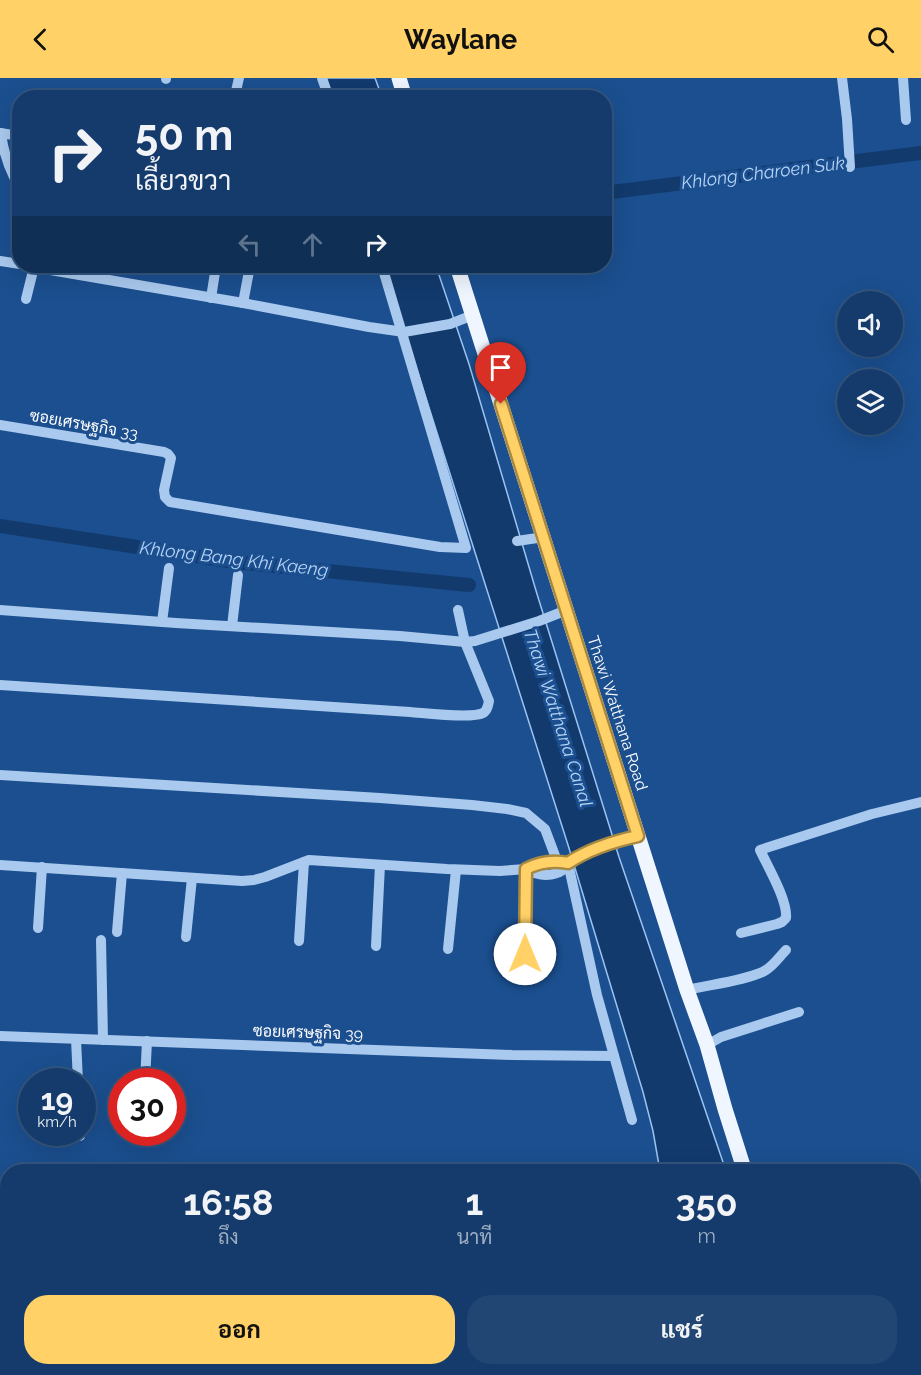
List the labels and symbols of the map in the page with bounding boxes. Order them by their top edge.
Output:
water label: Khlong Charoen Suk [680,152,846,193]
pin [475,342,526,404]
street label: ซอยเศรษฐกิจ 33 [28,406,139,444]
water label: Khlong Bang Khi Kaeng [139,537,330,581]
water label: Thawi Watthana Canal [520,626,597,810]
street label: Thawi Watthana Road [584,633,652,793]
position arrow [493,922,557,986]
street label: ซอยเศรษฐกิจ 39 [252,1021,363,1045]
speed limit sign: 30 [108,1068,186,1146]

